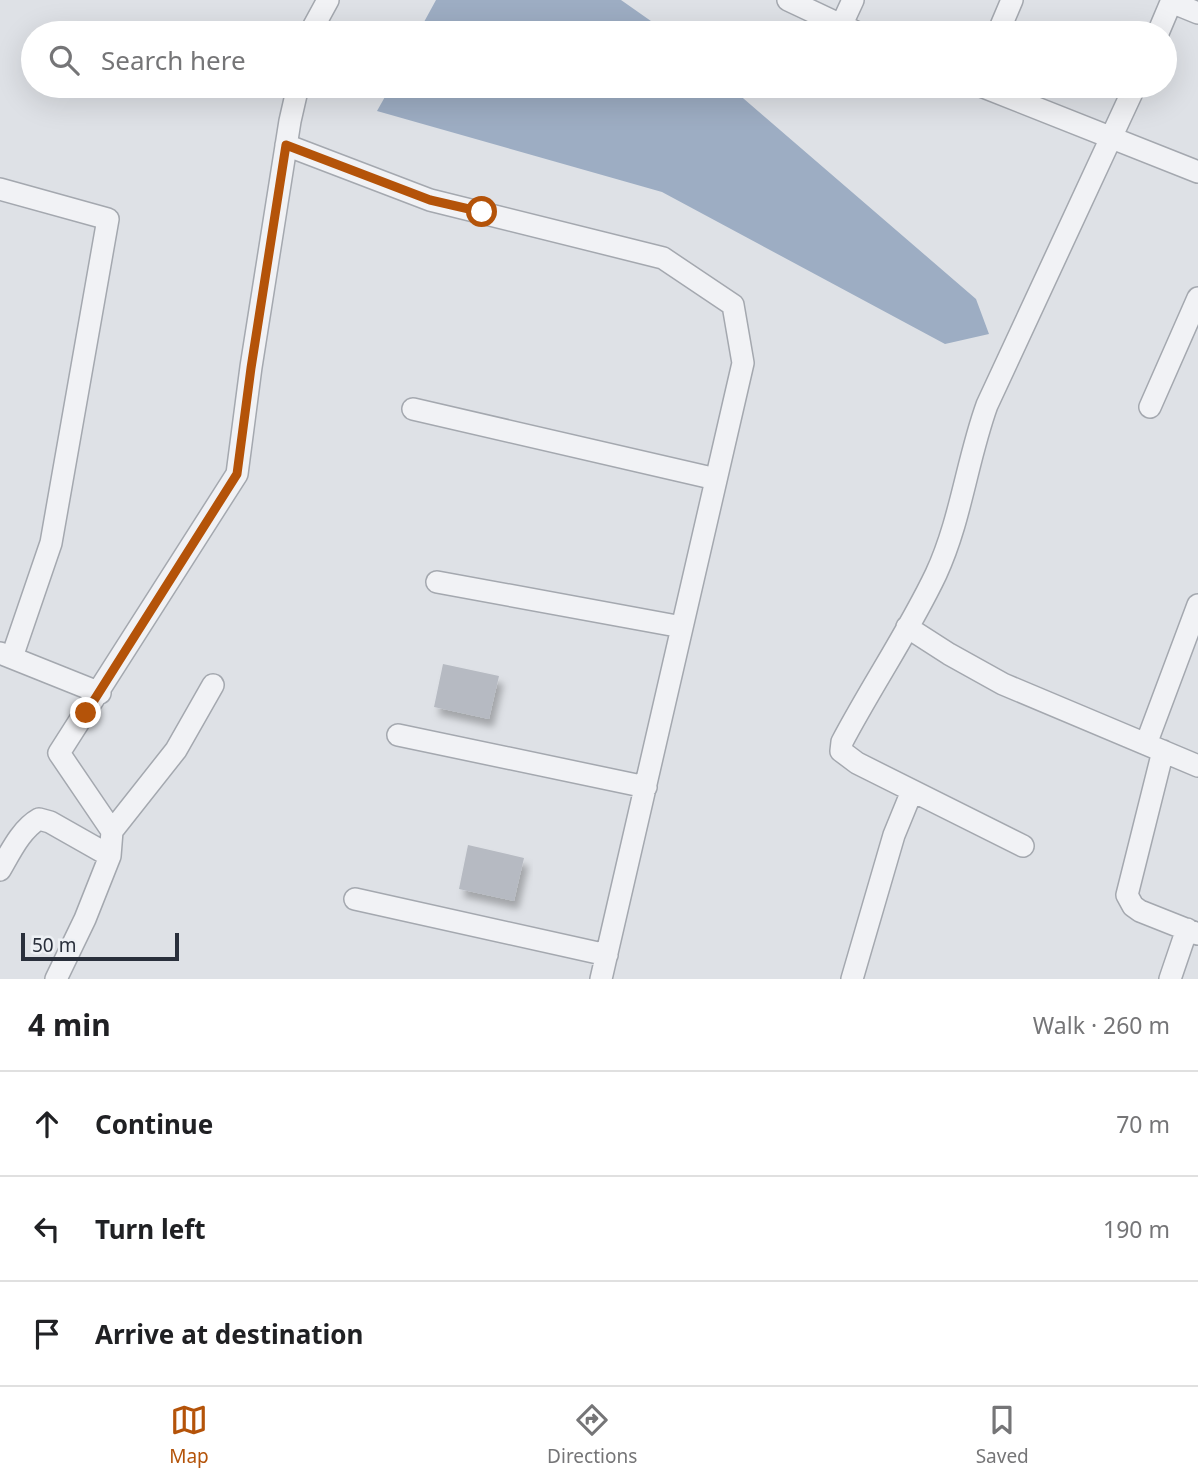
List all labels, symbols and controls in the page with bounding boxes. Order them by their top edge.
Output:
search box [21,21,1177,98]
icon: search [45,41,83,79]
text: Search here [101,42,246,78]
route start [466,196,497,227]
route end [70,697,101,728]
scale bar [21,930,178,962]
text: 50 m [32,932,76,958]
text: 4 min [28,1004,111,1045]
text: Walk · 260 m [1033,1009,1170,1041]
icon: ahead [28,1105,66,1143]
text: Continue [95,1106,213,1142]
text: 70 m [1116,1108,1170,1140]
icon: left [28,1210,66,1248]
text: Turn left [95,1211,206,1247]
text: 190 m [1103,1213,1170,1245]
icon: arrive [28,1315,66,1353]
text: Arrive at destination [95,1316,364,1352]
tab: Map [169,1401,209,1469]
tab: Directions [547,1401,637,1469]
tab: Saved [976,1401,1029,1469]

